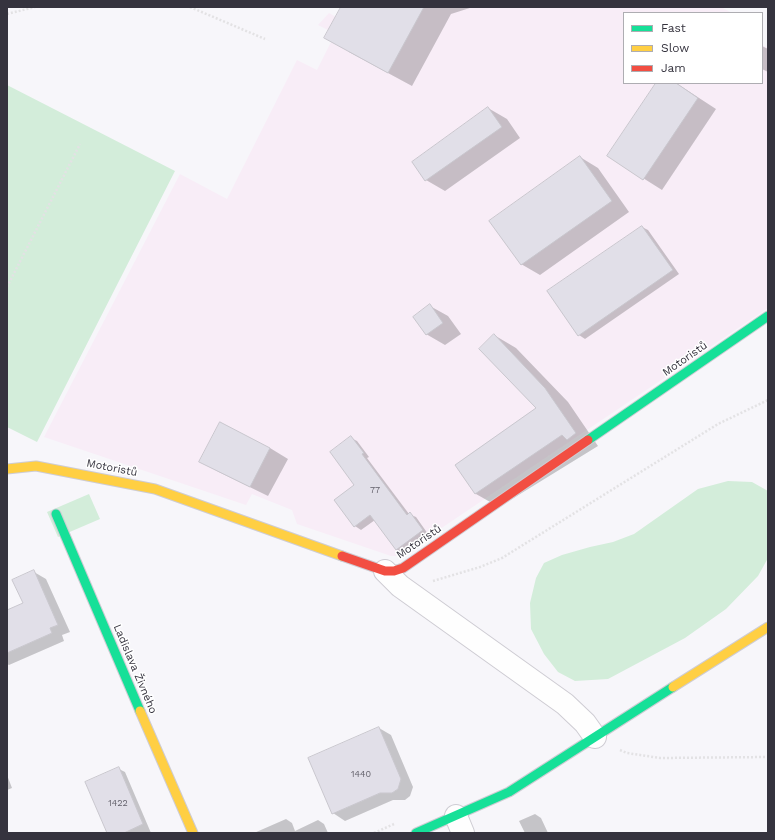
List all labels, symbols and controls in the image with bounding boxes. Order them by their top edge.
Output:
legend [623,12,763,84]
text: Fast [661,21,686,35]
text: Slow [661,41,689,55]
text: Jam [661,61,686,75]
street label: Motoristů [660,339,710,379]
street label: Motoristů [85,457,139,479]
house number: 77 [370,485,380,495]
street label: Motoristů [394,522,444,562]
street label: Ladislava Živného [110,622,160,716]
house number: 1440 [351,769,371,779]
house number: 1422 [108,798,128,808]

